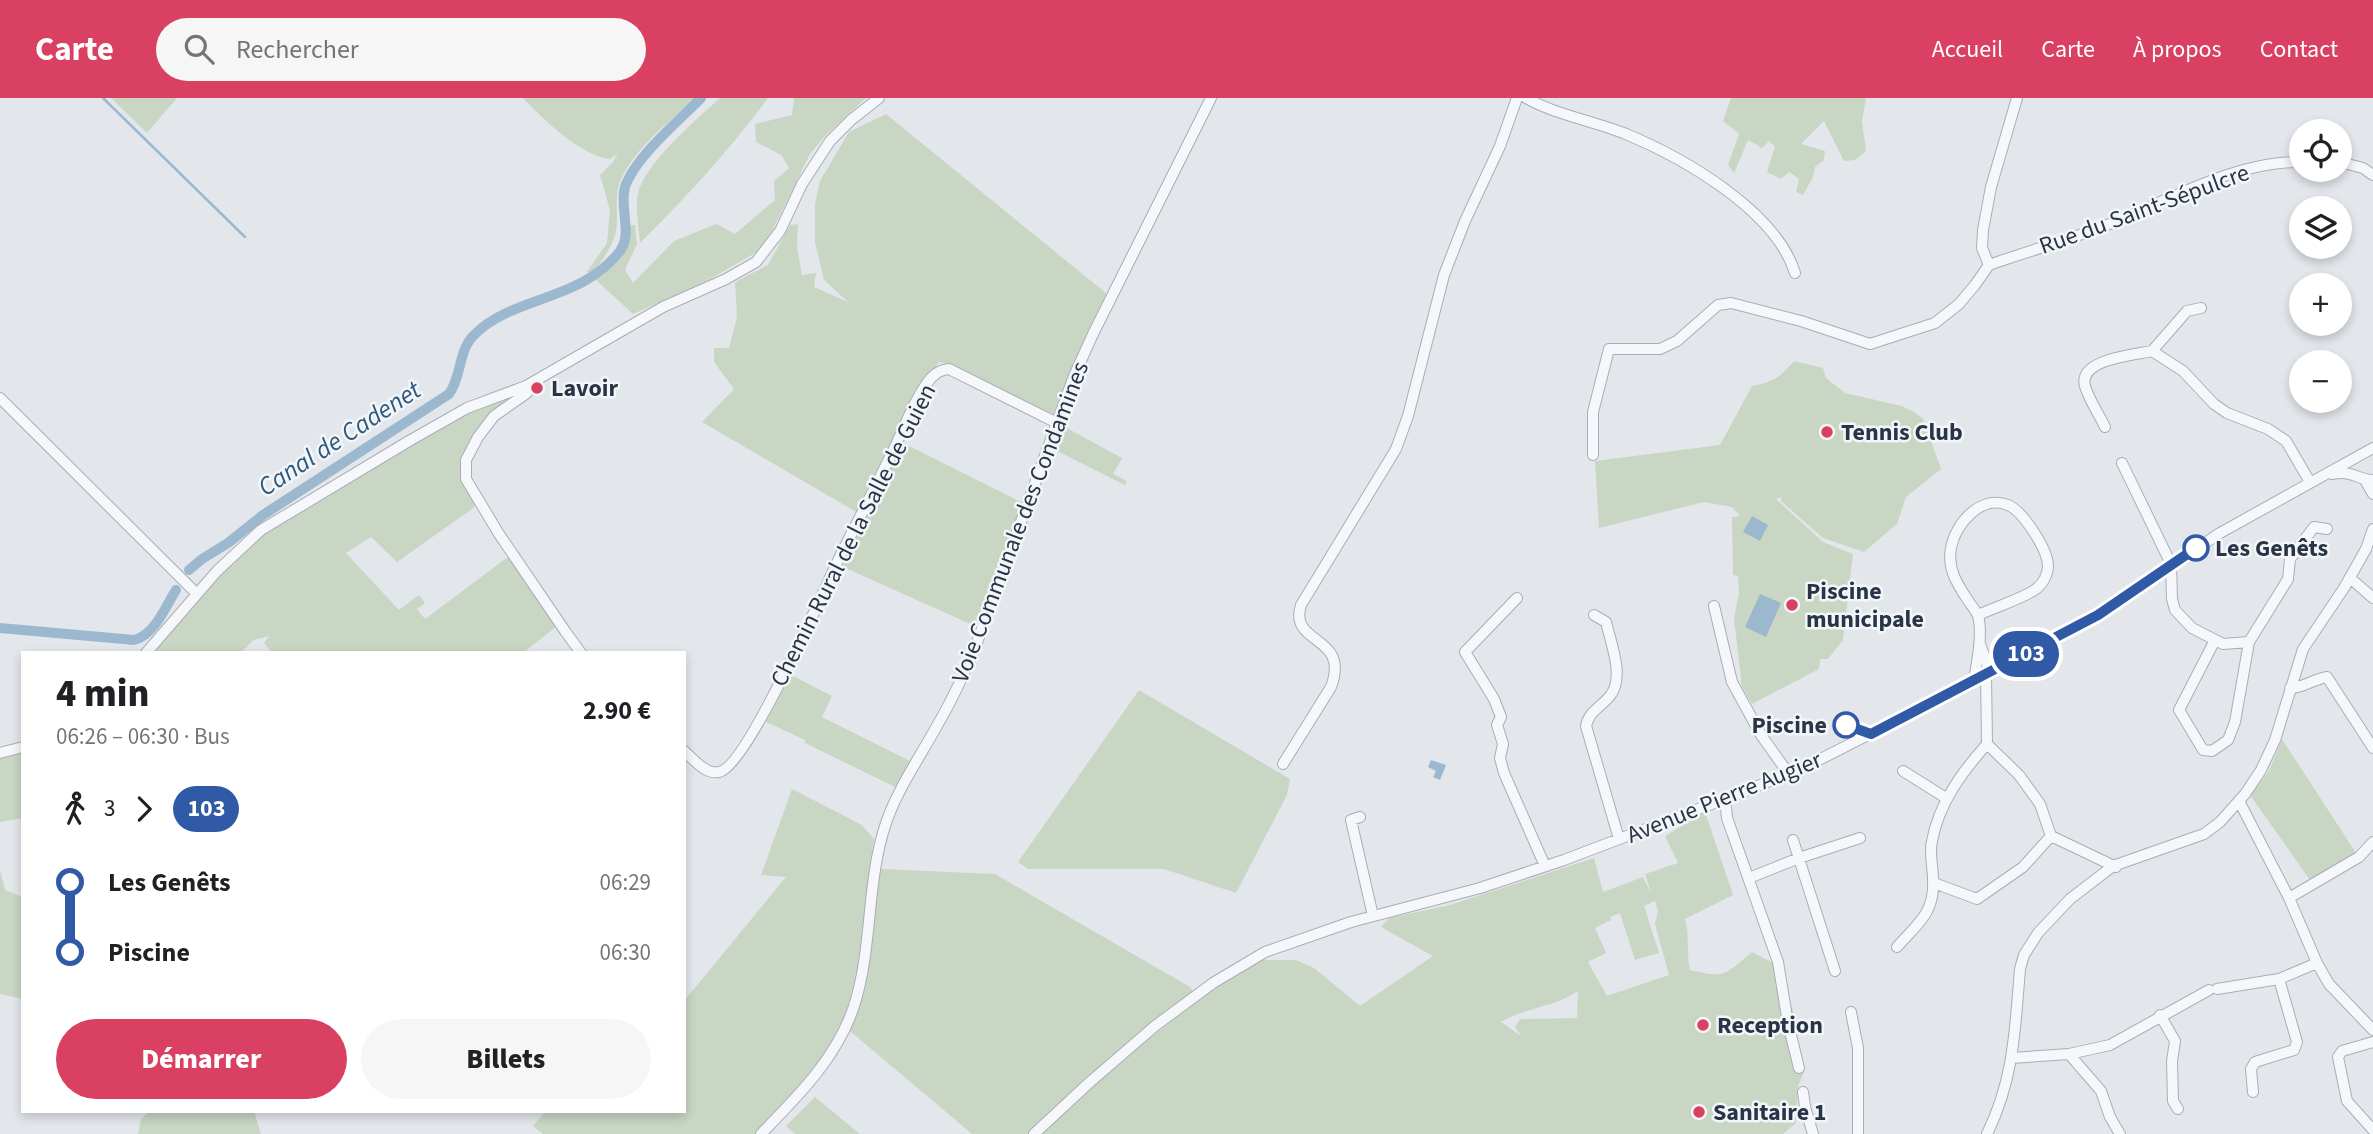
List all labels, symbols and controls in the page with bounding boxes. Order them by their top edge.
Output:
search box [156,18,646,81]
text: Carte [35,26,114,73]
icon: search [180,30,218,68]
text: Rechercher [236,31,359,68]
text: Accueil [1932,32,2003,67]
text: Carte [2041,32,2095,67]
text: À propos [2133,32,2222,67]
text: Contact [2260,32,2338,67]
map controls [2289,119,2352,413]
button: locate [2289,119,2352,182]
street label: Rue du Saint-Sépulcre [2034,155,2254,264]
button: layers [2289,196,2352,259]
button: + [2289,273,2352,336]
button: − [2289,350,2352,413]
street label: Voie Communale des Condamines [943,357,1098,688]
water label: Canal de Cadenet [250,371,429,505]
place label: Lavoir [551,371,618,406]
street label: Chemin Rural de la Salle de Guien [762,378,945,693]
marker: Lavoir [529,380,545,396]
place label: Tennis Club [1841,415,1963,450]
marker: Tennis Club [1819,424,1835,440]
place label: Les Genêts [2215,531,2328,566]
marker: Les Genêts [2183,535,2209,561]
place label: Piscine municipale [1806,574,1924,637]
marker: Piscine municipale [1784,597,1800,613]
line badge: 103 [1986,631,2066,677]
text: 103 [2007,636,2045,671]
text: 4 min [56,667,149,721]
text: 2.90 € [583,692,651,729]
place label: Piscine [1751,708,1827,743]
marker: Piscine [1833,712,1859,738]
text: 06:26 – 06:30 · Bus [56,720,230,753]
street label: Avenue Pierre Augier [1621,742,1828,853]
icon: walk [56,790,94,828]
icon: forward [125,790,163,828]
text: 103 [187,791,225,826]
text: 3 [104,792,115,825]
text: Les Genêts [108,864,231,901]
text: 06:29 [600,866,651,899]
text: Piscine [108,934,190,971]
text: 06:30 [600,936,651,969]
place label: Reception [1717,1008,1823,1043]
marker: Reception [1695,1017,1711,1033]
button: Démarrer [56,1019,347,1099]
button: Billets [361,1019,651,1099]
place label: Sanitaire 1 [1713,1095,1827,1130]
marker: Sanitaire 1 [1691,1104,1707,1120]

